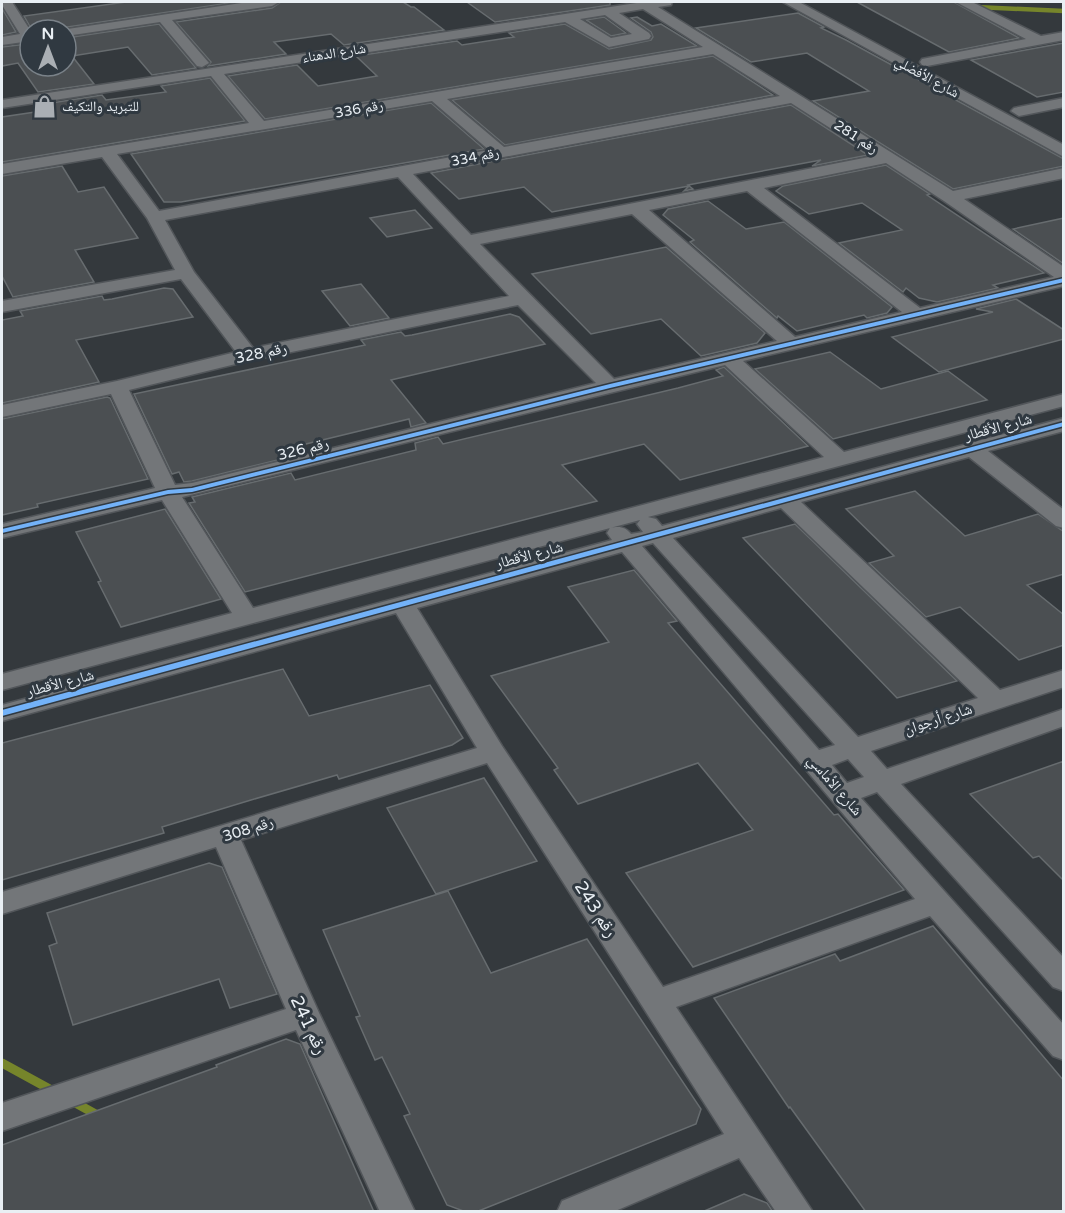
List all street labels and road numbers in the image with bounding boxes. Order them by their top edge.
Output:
street label: شارع الدهناء [301,40,367,67]
street label: شارع الأفضلي [891,52,962,104]
street label: رقم 336 [334,96,385,123]
street label: رقم 281 [830,117,881,158]
street label: رقم 334 [449,144,501,171]
street label: رقم 328 [234,339,289,368]
street label: شارع الأقطار [961,409,1034,446]
street label: رقم 326 [276,434,331,465]
street label: شارع الأقطار [492,537,565,574]
street label: شارع الأقطار [23,665,96,702]
street label: شارع أرجوان [902,699,975,739]
street label: شارع الأماسي [802,751,866,821]
street label: رقم 308 [220,813,276,846]
street label: رقم 243 [569,877,622,942]
street label: رقم 241 [285,992,332,1058]

